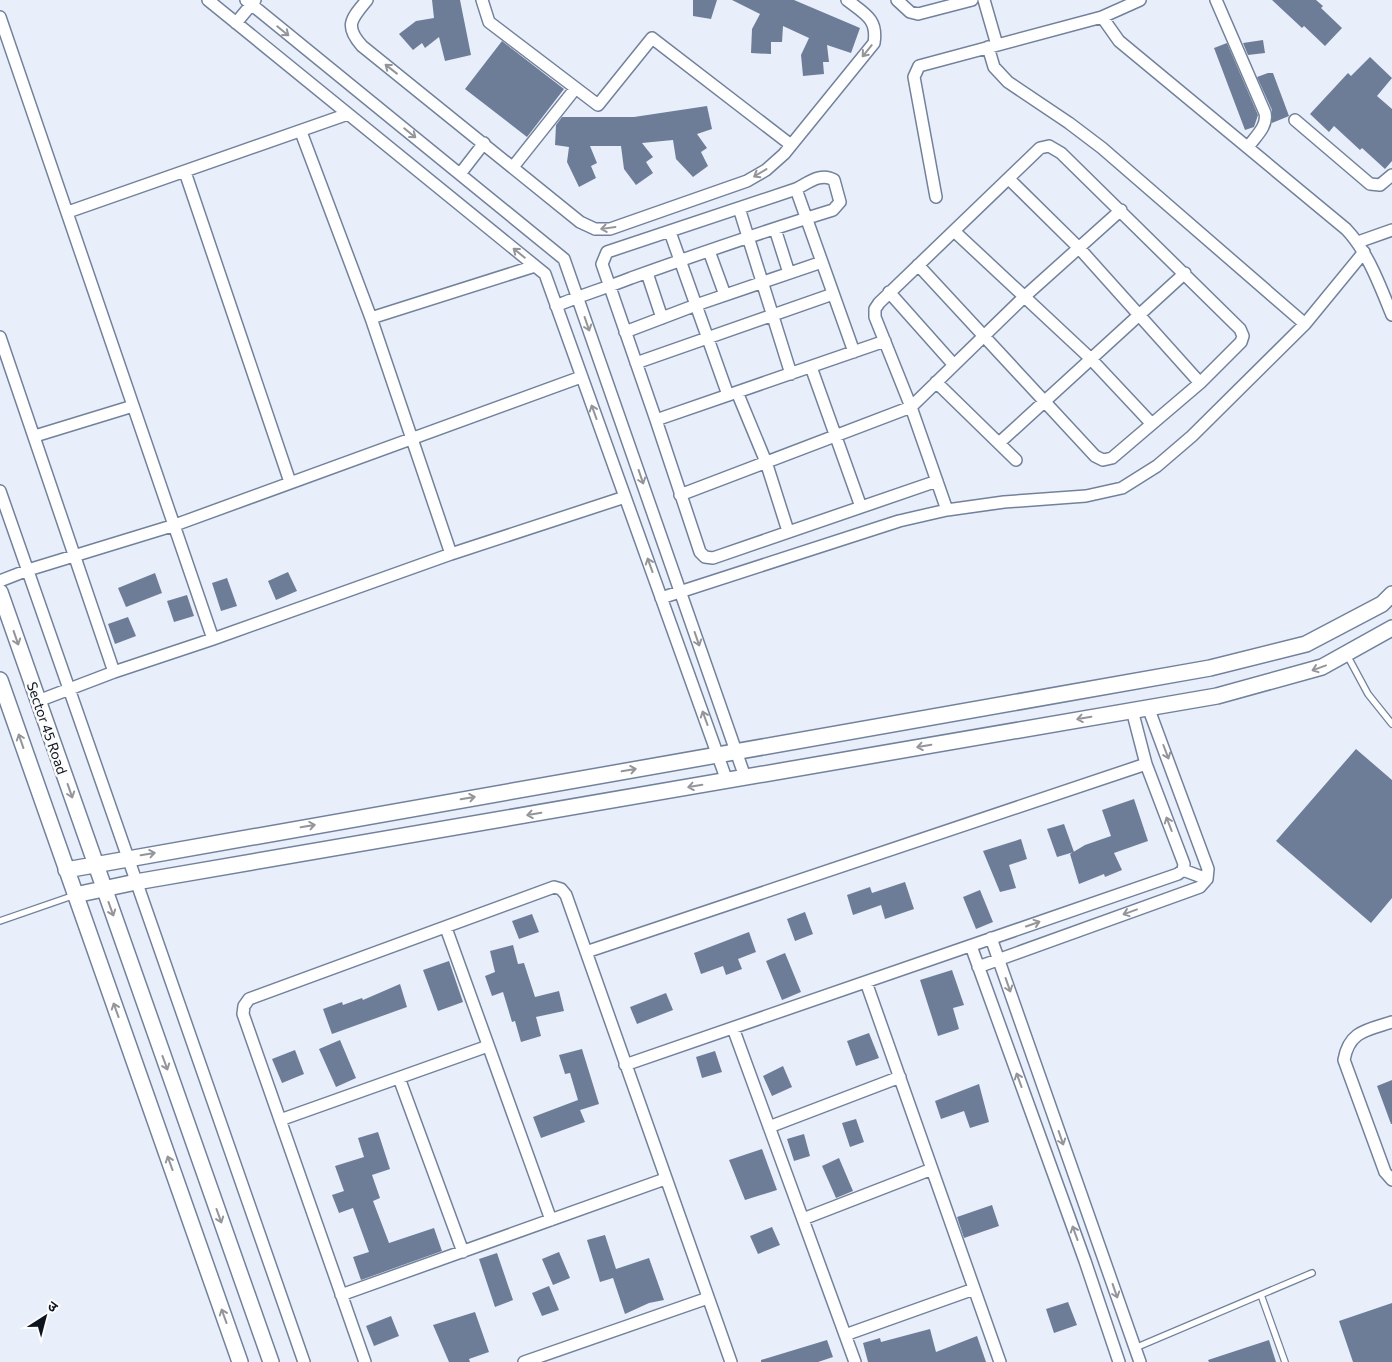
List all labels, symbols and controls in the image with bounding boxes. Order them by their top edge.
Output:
one-way arrow [277,25,290,36]
one-way arrow [861,45,873,58]
one-way arrow [385,64,398,75]
one-way arrow [403,128,416,139]
one-way arrow [754,169,768,179]
one-way arrow [600,223,616,233]
one-way arrow [513,248,526,259]
one-way arrow [583,315,592,331]
one-way arrow [589,405,598,421]
one-way arrow [636,469,646,485]
one-way arrow [645,558,654,574]
one-way arrow [12,630,21,645]
one-way arrow [693,631,702,646]
one-way arrow [1311,664,1327,673]
street label: Sector 45 Road [24,679,71,776]
one-way arrow [700,711,709,726]
one-way arrow [1076,714,1092,724]
one-way arrow [16,734,25,750]
one-way arrow [916,742,932,752]
one-way arrow [1162,744,1171,759]
one-way arrow [620,765,636,775]
one-way arrow [687,782,703,792]
one-way arrow [66,783,75,799]
one-way arrow [460,792,476,802]
one-way arrow [527,809,543,819]
one-way arrow [1164,817,1173,832]
one-way arrow [300,820,316,830]
one-way arrow [140,848,156,858]
one-way arrow [107,901,116,917]
one-way arrow [1123,908,1139,917]
one-way arrow [1025,919,1041,928]
one-way arrow [1003,976,1013,992]
one-way arrow [110,1002,120,1018]
one-way arrow [161,1054,170,1070]
one-way arrow [1014,1073,1023,1088]
one-way arrow [1057,1130,1066,1145]
one-way arrow [165,1156,174,1171]
one-way arrow [215,1207,225,1223]
one-way arrow [1070,1226,1079,1241]
one-way arrow [1111,1283,1120,1298]
north arrow [20,1292,70,1342]
text: उ [45,1297,62,1316]
one-way arrow [219,1309,228,1324]

